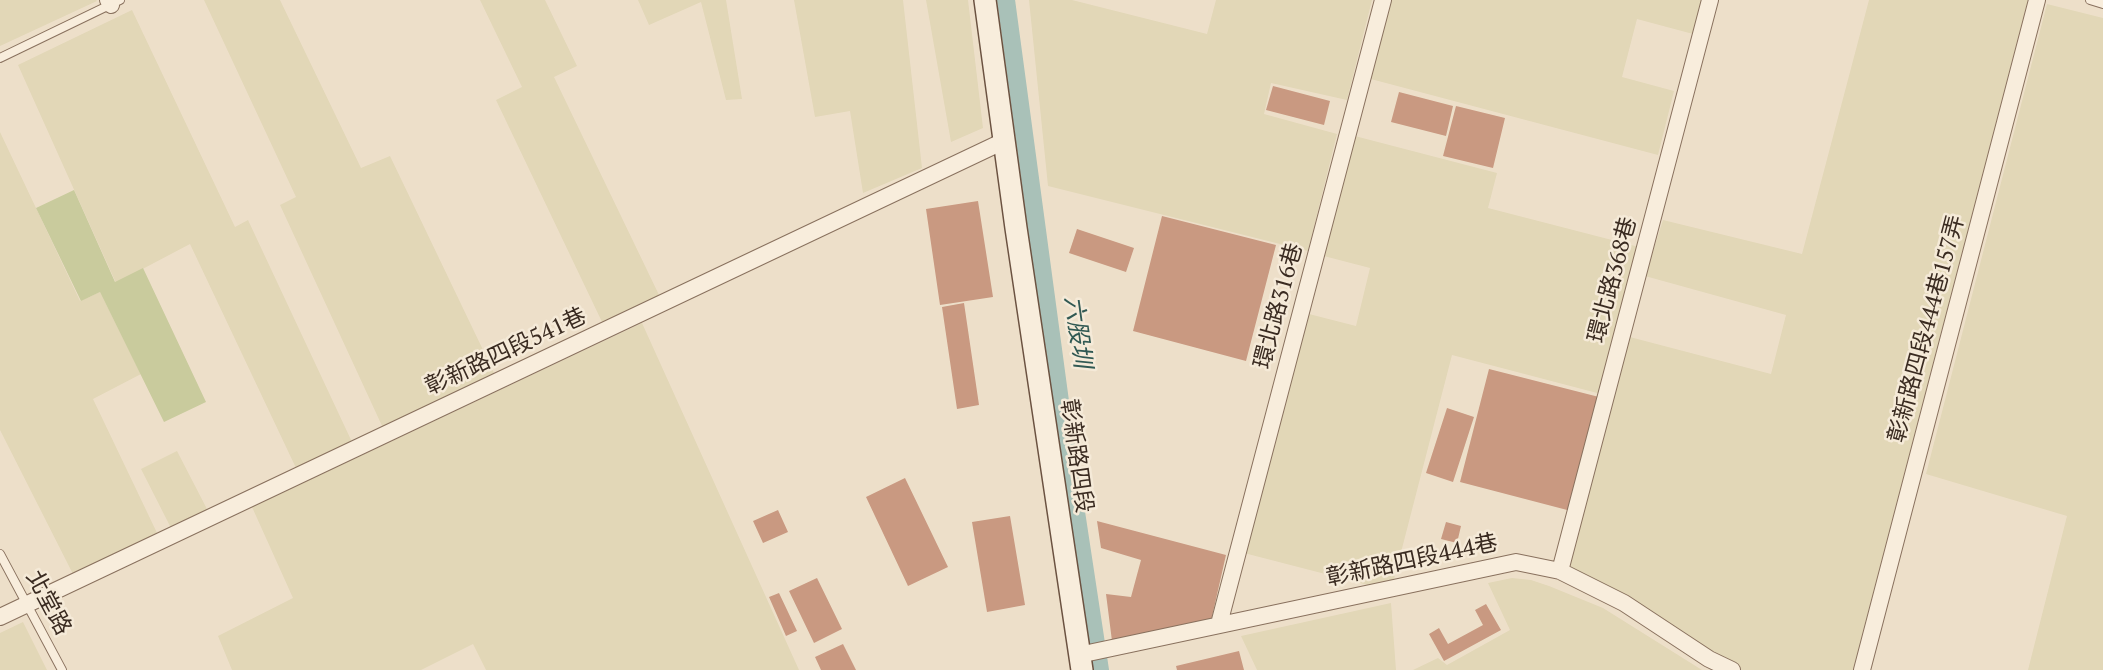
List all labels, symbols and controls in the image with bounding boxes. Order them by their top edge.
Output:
street label: 彰新路四段444巷157弄 [1883,212,1971,446]
street label: 環北路368巷 [1583,214,1643,346]
street label: 環北路316巷 [1249,240,1309,372]
water label: 六股圳 [1058,294,1096,370]
street label: 彰新路四段541巷 [421,303,591,401]
street label: 彰新路四段 [1054,397,1098,515]
street label: 彰新路四段444巷 [1324,529,1500,593]
street label: 北堂路 [20,566,76,640]

